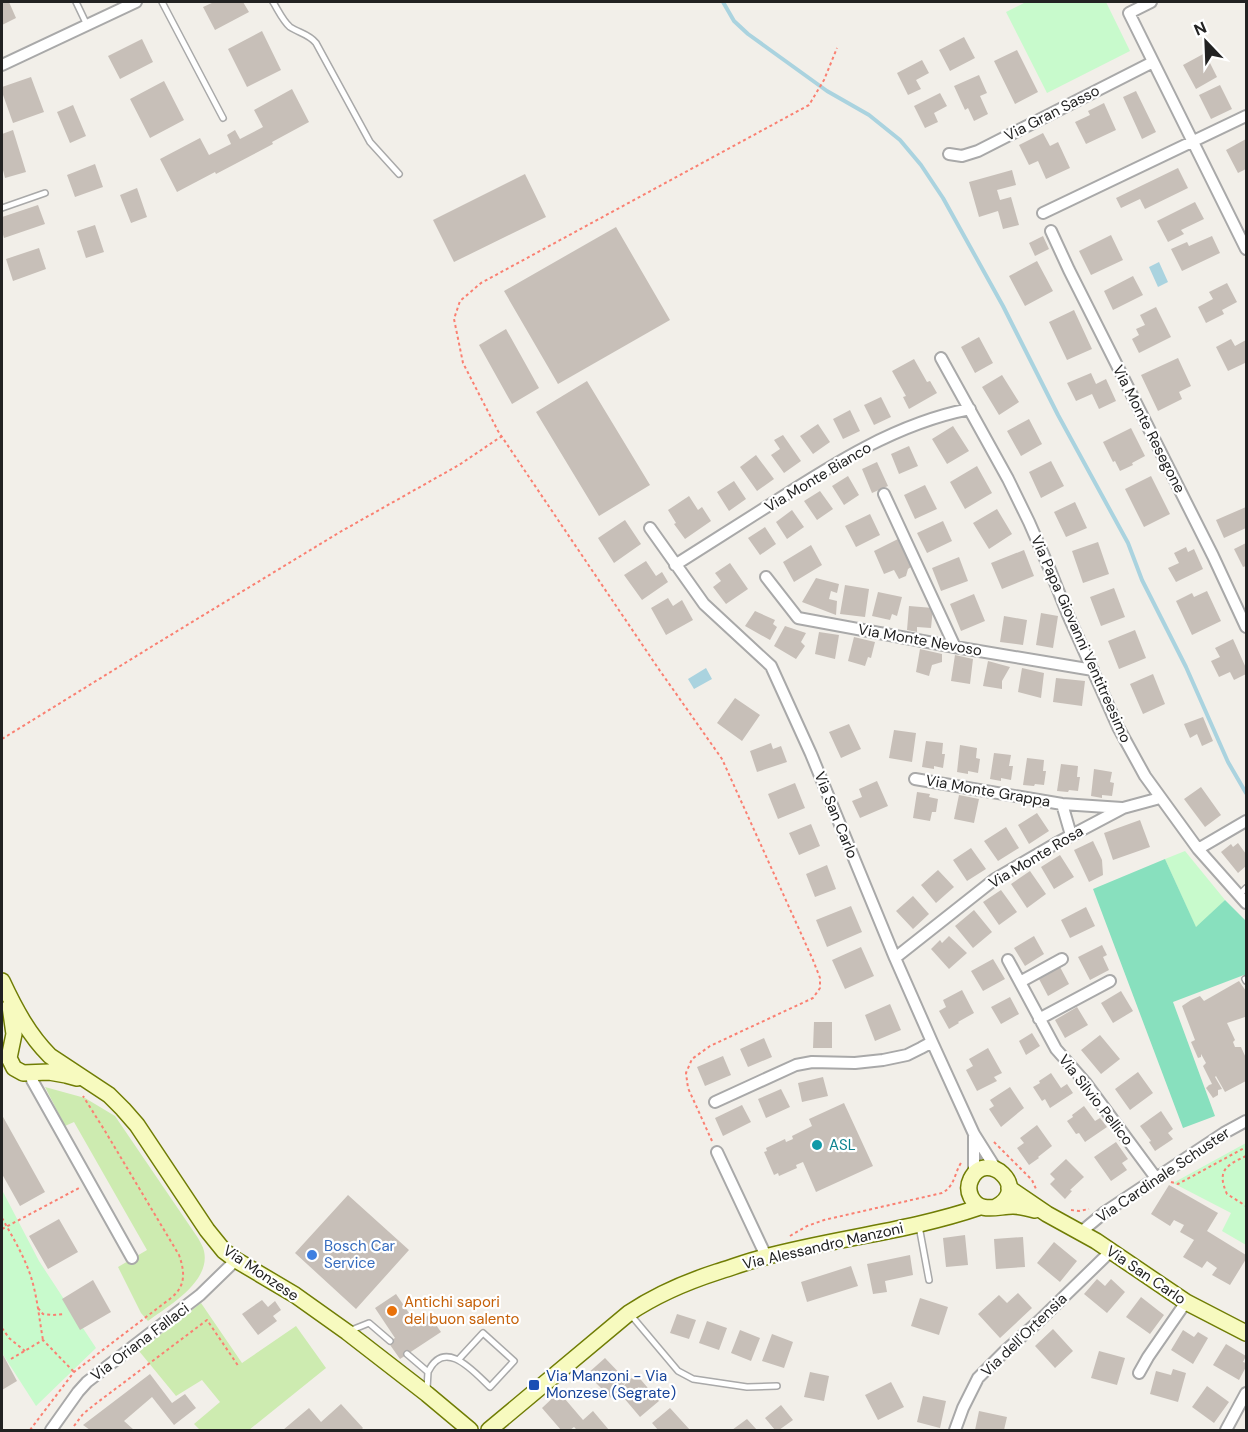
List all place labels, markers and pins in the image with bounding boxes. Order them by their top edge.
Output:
place label: ASL [829,1135,856,1155]
marker: ASL [810,1138,824,1152]
place label: Bosch Car Service [324,1236,396,1273]
marker: Bosch Car Service [305,1248,319,1262]
place label: Antichi sapori del buon salento [404,1292,520,1329]
marker: Antichi sapori del buon salento [385,1304,399,1318]
place label: Via Manzoni - Via Monzese (Segrate) [546,1366,676,1403]
marker: Via Manzoni - Via Monzese (Segrate) [527,1378,541,1392]

